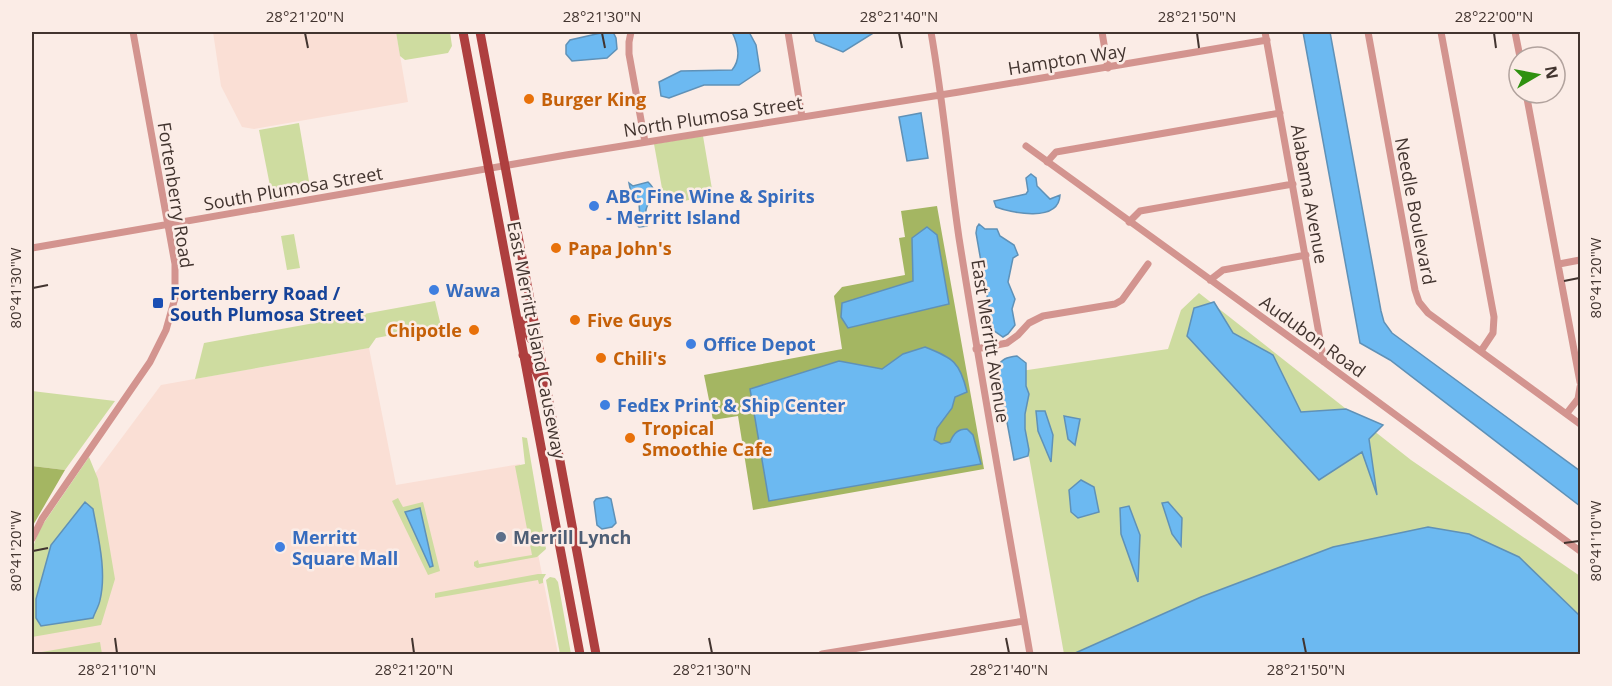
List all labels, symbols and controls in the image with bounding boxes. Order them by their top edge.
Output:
text: 28°21'20"N [266,6,344,26]
text: 28°21'30"N [563,6,641,26]
text: 28°21'40"N [860,6,938,26]
text: 28°21'50"N [1158,6,1236,26]
text: 28°22'00"N [1455,6,1533,26]
street label: Hampton Way [1006,38,1129,80]
north arrow [1507,45,1567,105]
text: N [1540,64,1564,81]
place label: Burger King [541,87,646,111]
street label: North Plumosa Street [622,90,804,142]
marker: Burger King [522,92,536,106]
street label: Fortenberry Road [153,120,199,270]
street label: Alabama Avenue [1286,123,1334,265]
street label: Needle Boulevard [1390,135,1442,287]
street label: South Plumosa Street [202,160,384,216]
place label: ABC Fine Wine & Spirits - Merritt Island [606,184,815,229]
marker: ABC Fine Wine & Spirits - Merritt Island [587,199,601,213]
street label: East Merritt Island Causeway [502,219,572,462]
place label: Papa John's [568,236,672,260]
text: 80°41'20"W [1585,237,1605,319]
marker: Papa John's [549,241,563,255]
text: 80°41'30"W [5,247,25,329]
street label: East Merritt Avenue [966,257,1016,425]
place label: Wawa [446,278,501,302]
place label: Fortenberry Road / South Plumosa Street [170,281,364,326]
marker: Wawa [427,283,441,297]
street label: Audubon Road [1255,290,1371,382]
marker: Fortenberry Road / South Plumosa Street [151,296,165,310]
place label: Five Guys [587,308,672,332]
marker: Five Guys [568,313,582,327]
place label: Chipotle [387,318,462,342]
marker: Chipotle [467,323,481,337]
place label: Office Depot [703,332,816,356]
marker: Office Depot [684,337,698,351]
place label: Chili's [613,346,667,370]
marker: Chili's [594,351,608,365]
place label: FedEx Print & Ship Center [617,393,845,417]
marker: FedEx Print & Ship Center [598,398,612,412]
place label: Tropical Smoothie Cafe [642,416,772,461]
marker: Tropical Smoothie Cafe [623,431,637,445]
text: 80°41'10"W [1585,500,1605,582]
text: 80°41'20"W [5,510,25,592]
place label: Merritt Square Mall [292,525,398,570]
place label: Merrill Lynch [513,525,631,549]
marker: Merrill Lynch [494,530,508,544]
marker: Merritt Square Mall [273,540,287,554]
text: 28°21'10"N [78,659,156,679]
text: 28°21'20"N [375,659,453,679]
text: 28°21'30"N [673,659,751,679]
text: 28°21'40"N [970,659,1048,679]
text: 28°21'50"N [1267,659,1345,679]

